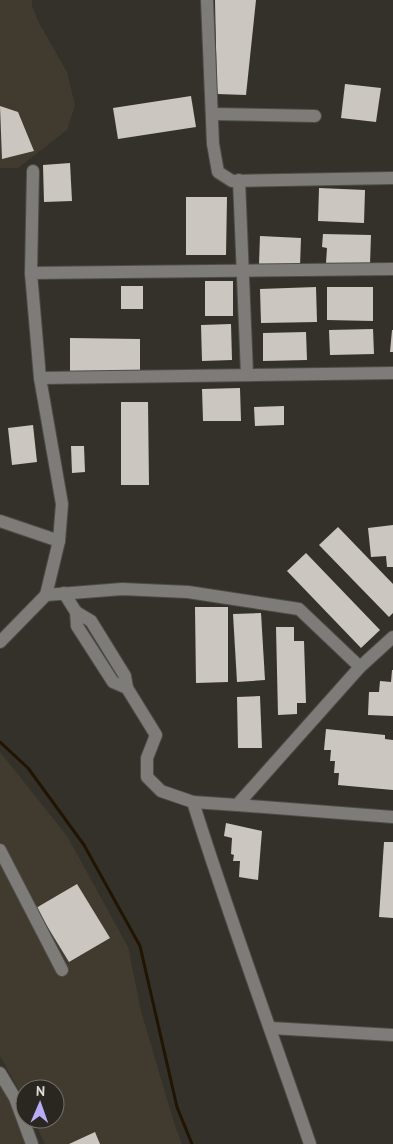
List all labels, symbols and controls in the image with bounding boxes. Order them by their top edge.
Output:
north arrow [15,1079,65,1129]
text: N [36,1082,45,1100]

